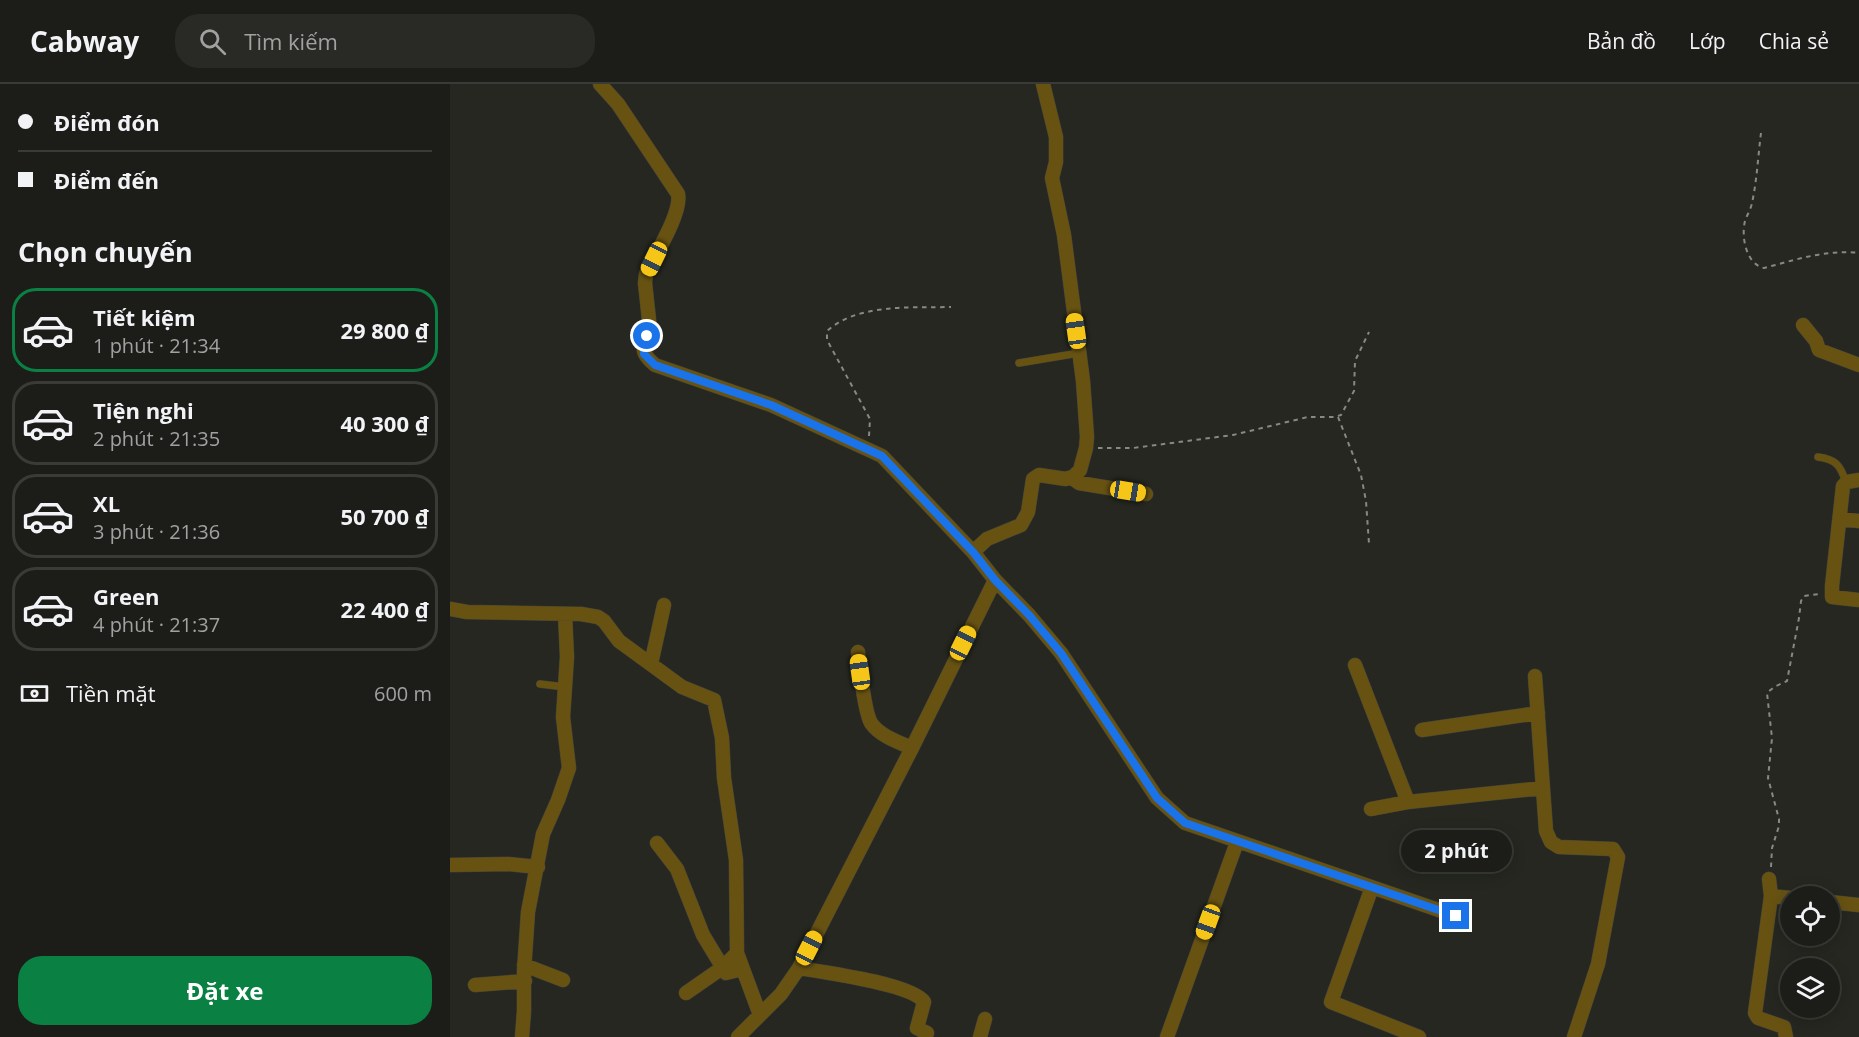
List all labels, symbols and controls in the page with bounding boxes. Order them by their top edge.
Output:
search box [175,14,595,68]
text: Cabway [30,22,139,60]
icon: search [196,25,229,58]
text: Tìm kiếm [244,26,338,56]
text: Bản đồ [1587,27,1656,55]
text: Lớp [1689,27,1726,55]
text: Chia sẻ [1759,27,1829,55]
text: Điểm đón [54,107,160,137]
text: Điểm đến [54,165,159,195]
text: Chọn chuyến [18,233,193,270]
car [638,239,670,279]
text: Tiết kiệm [93,302,196,332]
icon: car [21,303,75,357]
car [1065,312,1087,350]
text: 29 800 ₫ [340,315,429,345]
route start [633,322,660,349]
text: 1 phút · 21:34 [93,332,220,359]
text: Tiện nghi [93,395,194,425]
icon: car [21,396,75,450]
text: 40 300 ₫ [340,408,429,438]
text: 2 phút · 21:35 [93,425,220,452]
car [1109,479,1147,503]
text: XL [93,488,120,518]
icon: car [21,489,75,543]
text: 50 700 ₫ [340,501,429,531]
text: 3 phút · 21:36 [93,518,220,545]
text: Green [93,581,159,611]
icon: car [21,582,75,636]
text: 22 400 ₫ [340,594,429,624]
text: 4 phút · 21:37 [93,611,220,638]
car [947,623,979,663]
car [849,653,871,691]
icon: cash [18,677,51,710]
text: Tiền mặt [66,678,156,708]
text: 600 m [374,680,432,707]
callout: 2 phút [1400,829,1512,871]
text: 2 phút [1424,837,1489,864]
map controls [1780,886,1840,1018]
button: locate [1780,886,1840,946]
car [1193,902,1223,942]
route end [1442,902,1469,929]
car [793,928,825,968]
button: Đặt xe [18,956,432,1025]
button: layers [1780,958,1840,1018]

